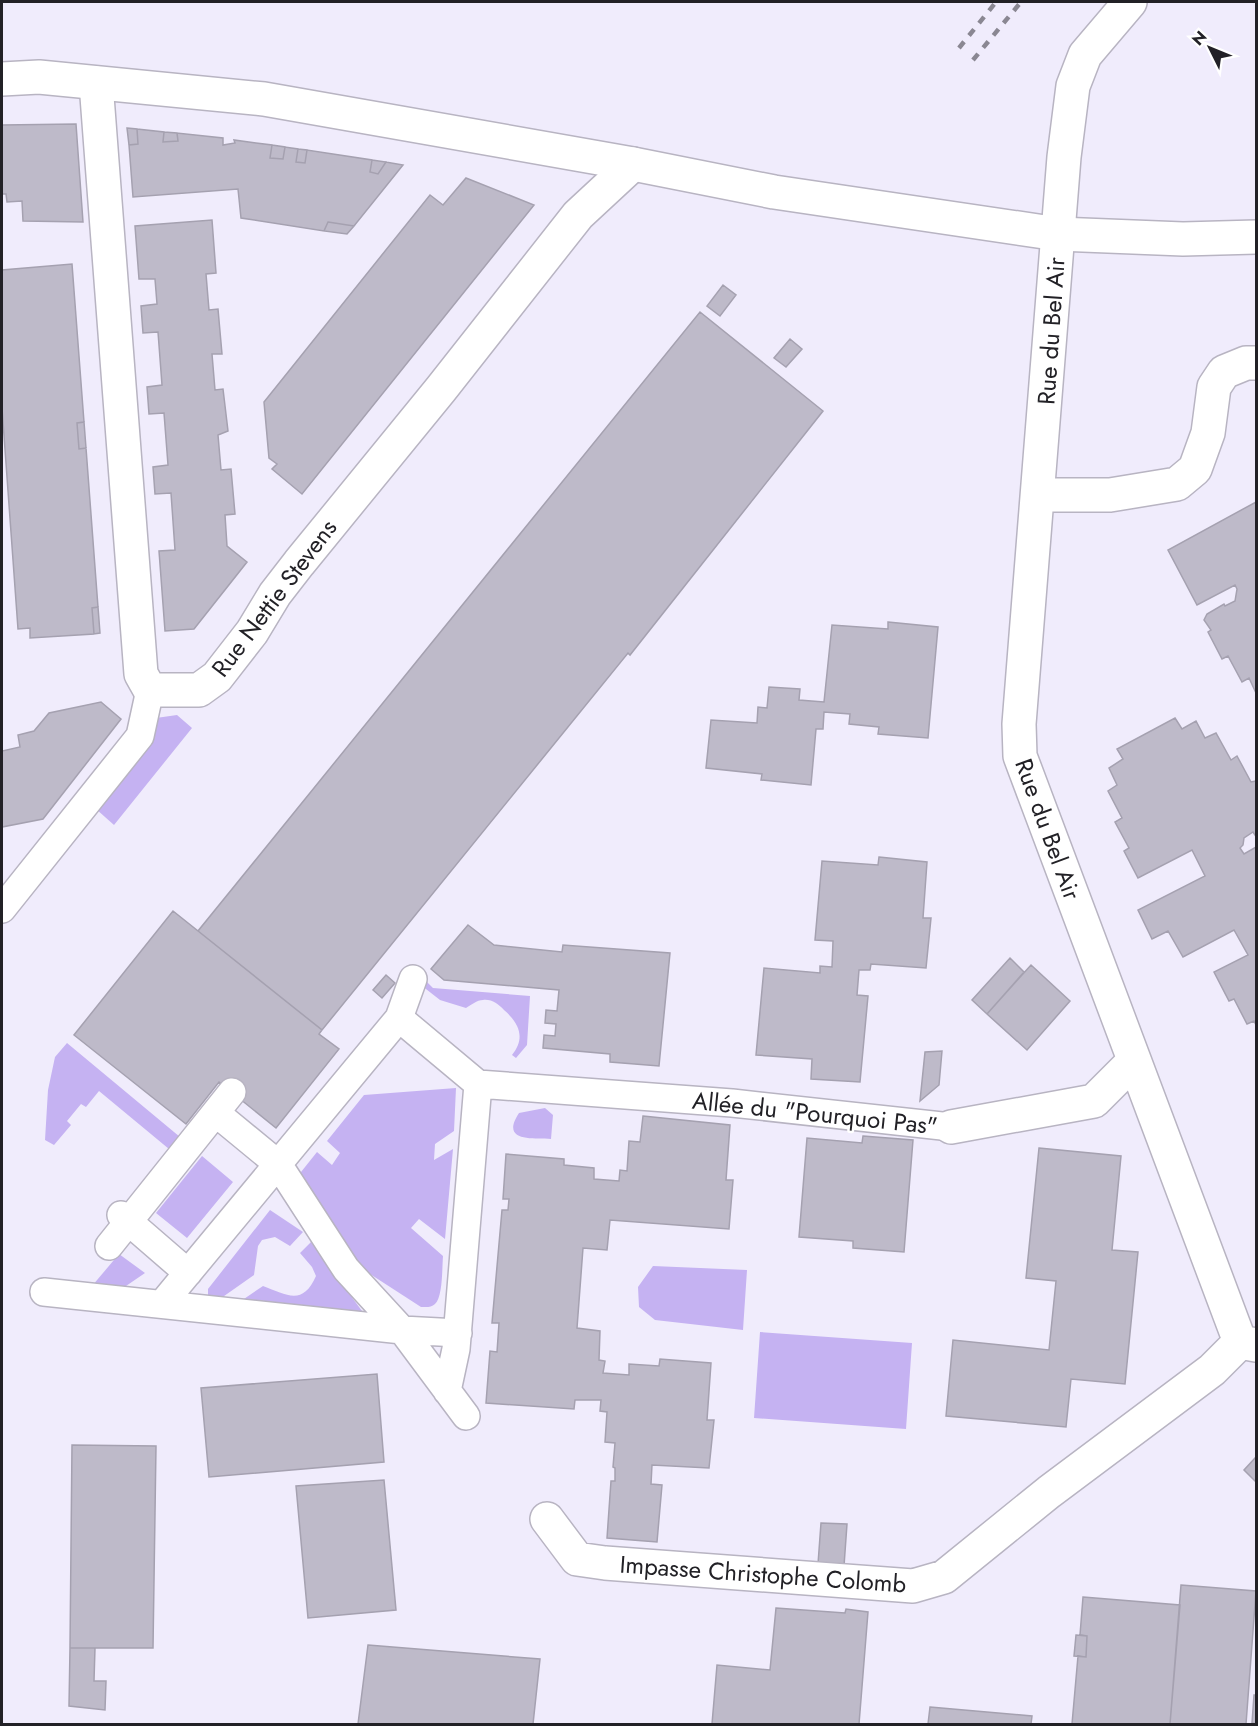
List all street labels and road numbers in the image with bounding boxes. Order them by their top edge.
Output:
street label: Rue du Bel Air [1028,255,1074,406]
street label: Rue Nettie Stevens [203,512,345,684]
street label: Rue du Bel Air [1006,754,1090,905]
street label: Allée du "Pourquoi Pas" [691,1083,939,1143]
street label: Impasse Christophe Colomb [619,1547,907,1601]

